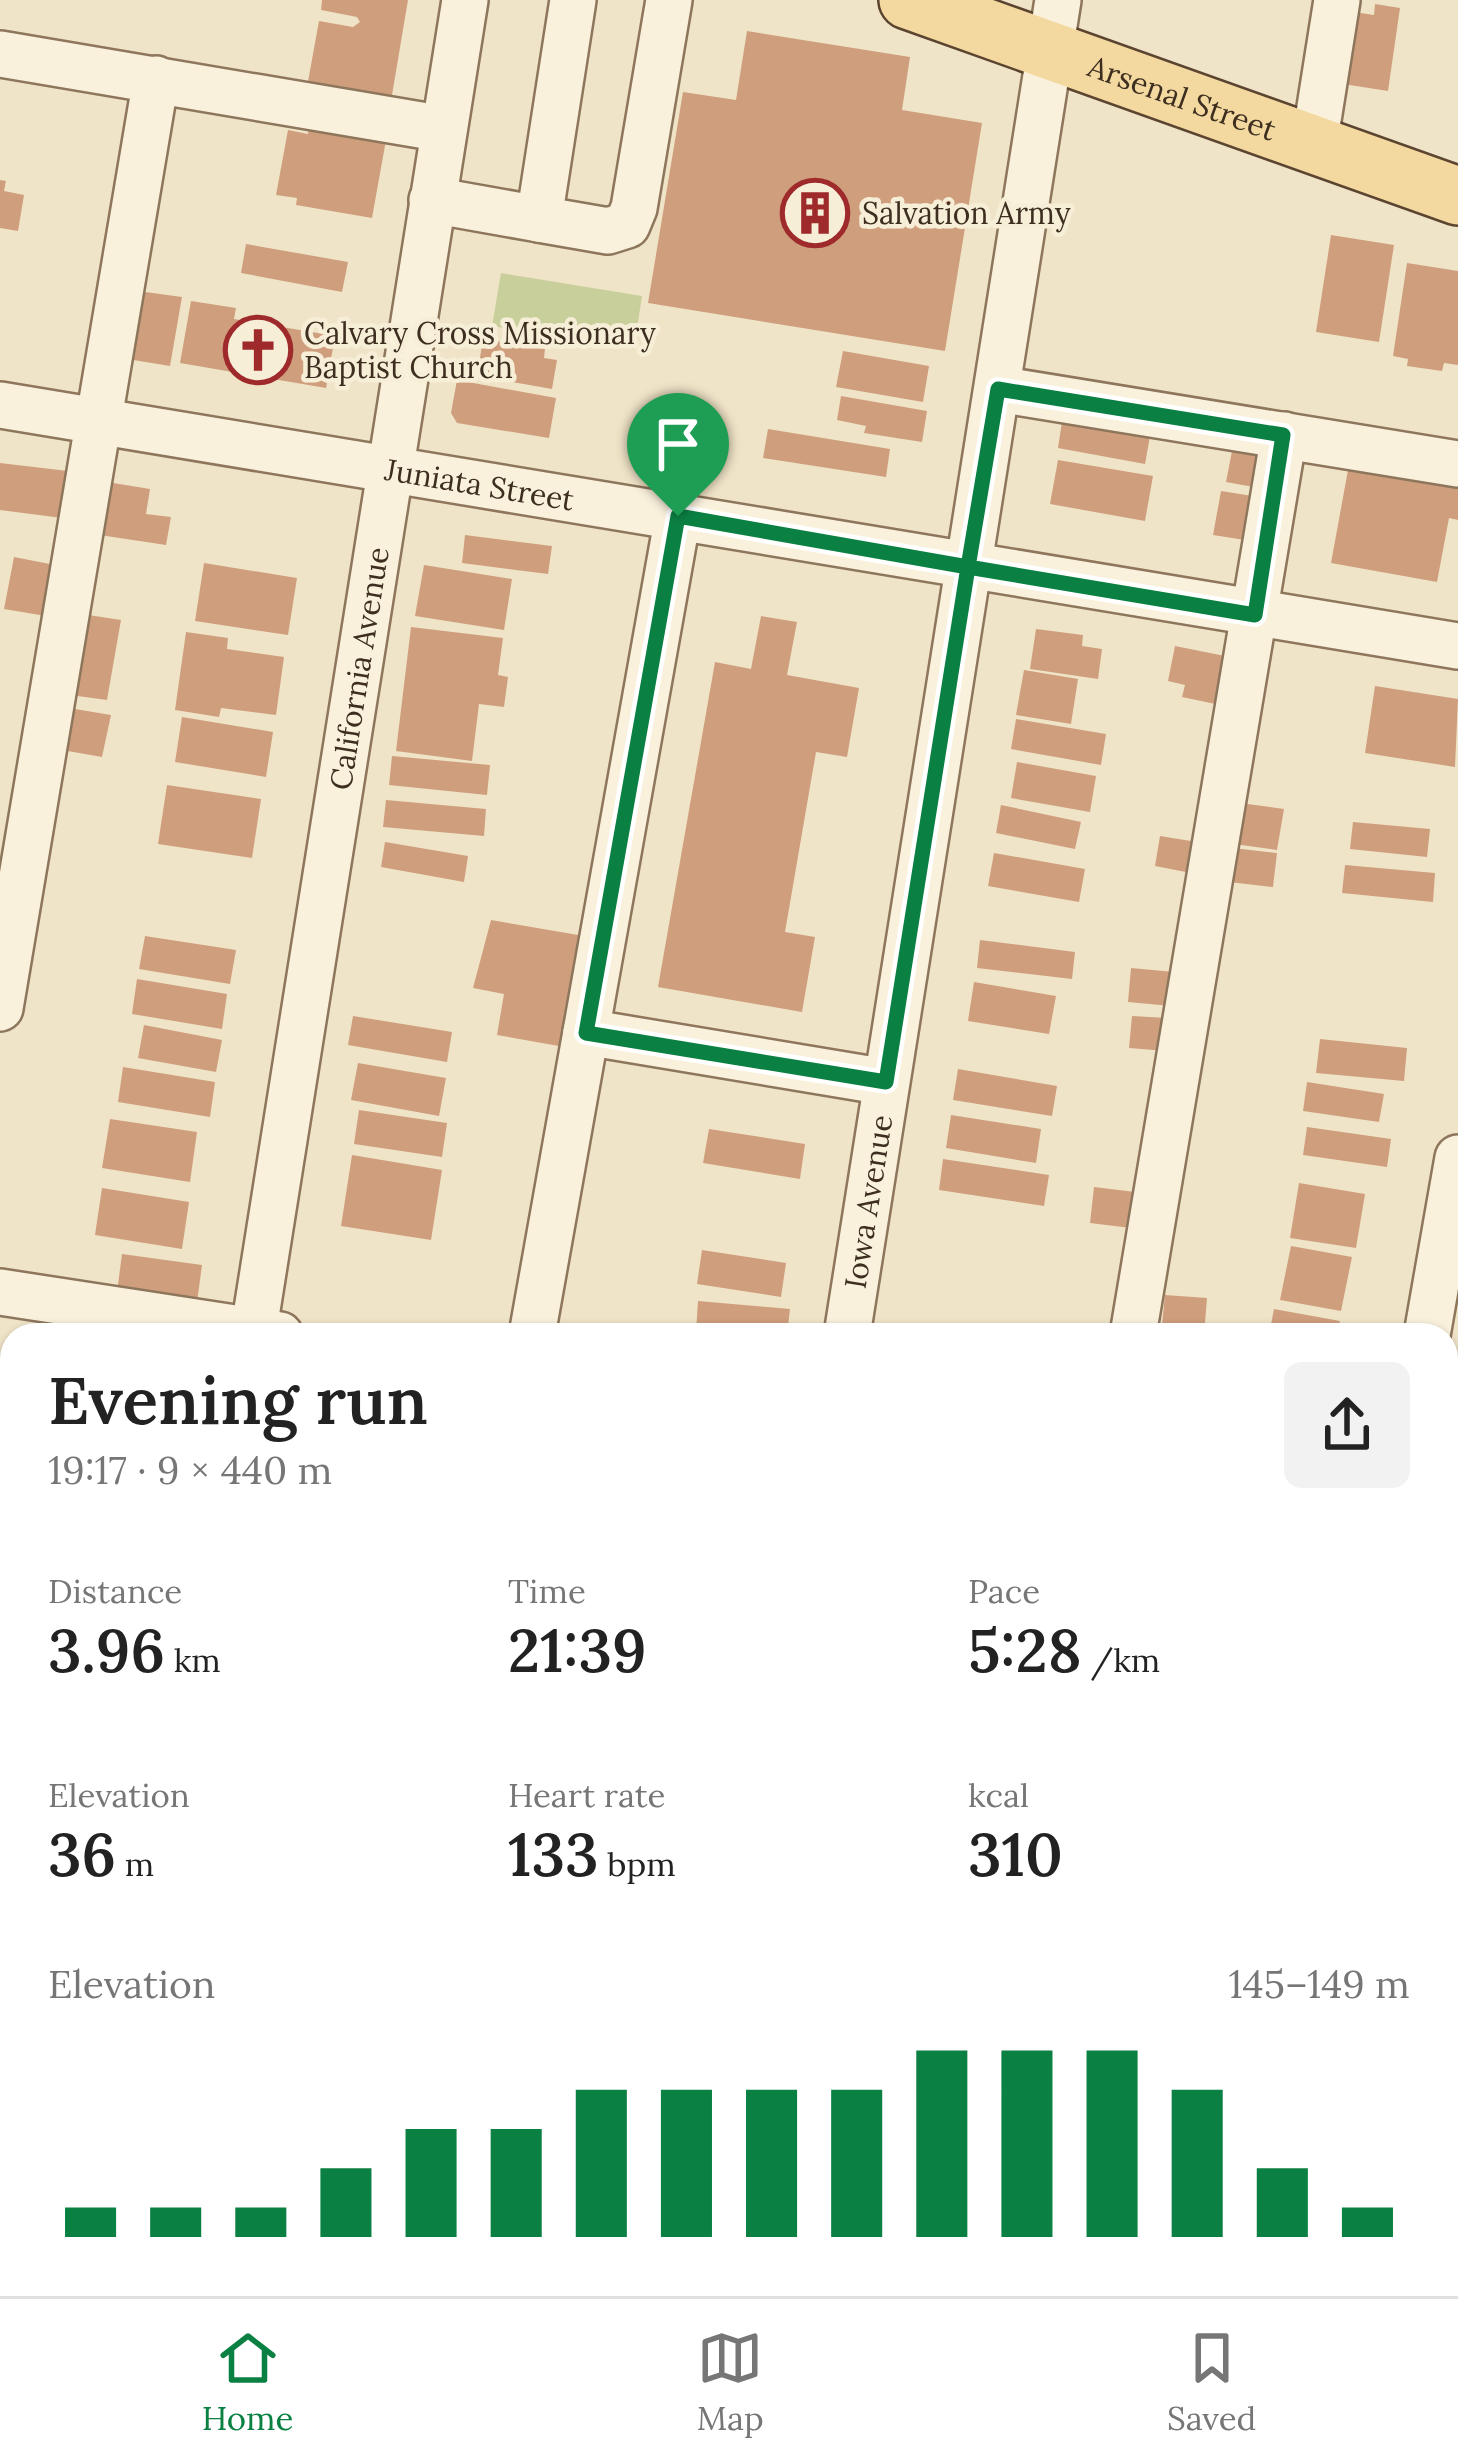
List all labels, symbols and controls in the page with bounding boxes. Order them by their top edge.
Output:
street label: Arsenal Street [1082,46,1282,149]
building icon: Salvation Army [780,178,850,248]
place label: Salvation Army [862,194,1071,233]
place label: Calvary Cross Missionary Baptist Church [304,314,656,386]
church icon: Calvary Cross Missionary Baptist Church [223,315,293,385]
pin [627,393,729,516]
icon: arrive [645,411,711,477]
street label: Juniata Street [381,450,577,519]
street label: California Avenue [321,544,397,793]
street label: Iowa Avenue [836,1112,901,1291]
text: Evening run [48,1358,428,1442]
button: share [1284,1362,1410,1488]
text: 19:17 · 9 × 440 m [48,1445,332,1495]
text: Distance [48,1570,182,1612]
text: Time [508,1570,586,1612]
text: Pace [968,1570,1040,1612]
text: 3.96 [48,1612,165,1688]
text: 21:39 [508,1612,647,1688]
text: 5:28 [968,1612,1082,1688]
text: km [165,1639,221,1681]
text: /km [1082,1639,1160,1681]
text: Elevation [48,1774,190,1816]
text: Heart rate [508,1774,665,1816]
text: kcal [968,1774,1029,1816]
text: 36 [48,1816,116,1892]
text: 133 [508,1816,599,1892]
text: 310 [968,1816,1063,1892]
text: m [116,1843,154,1885]
text: bpm [599,1843,676,1885]
text: Elevation [48,1959,216,2009]
text: 145–149 m [1228,1959,1410,2009]
tab: Home [202,2325,293,2439]
tab: Map [697,2325,764,2439]
tab: Saved [1167,2325,1256,2439]

